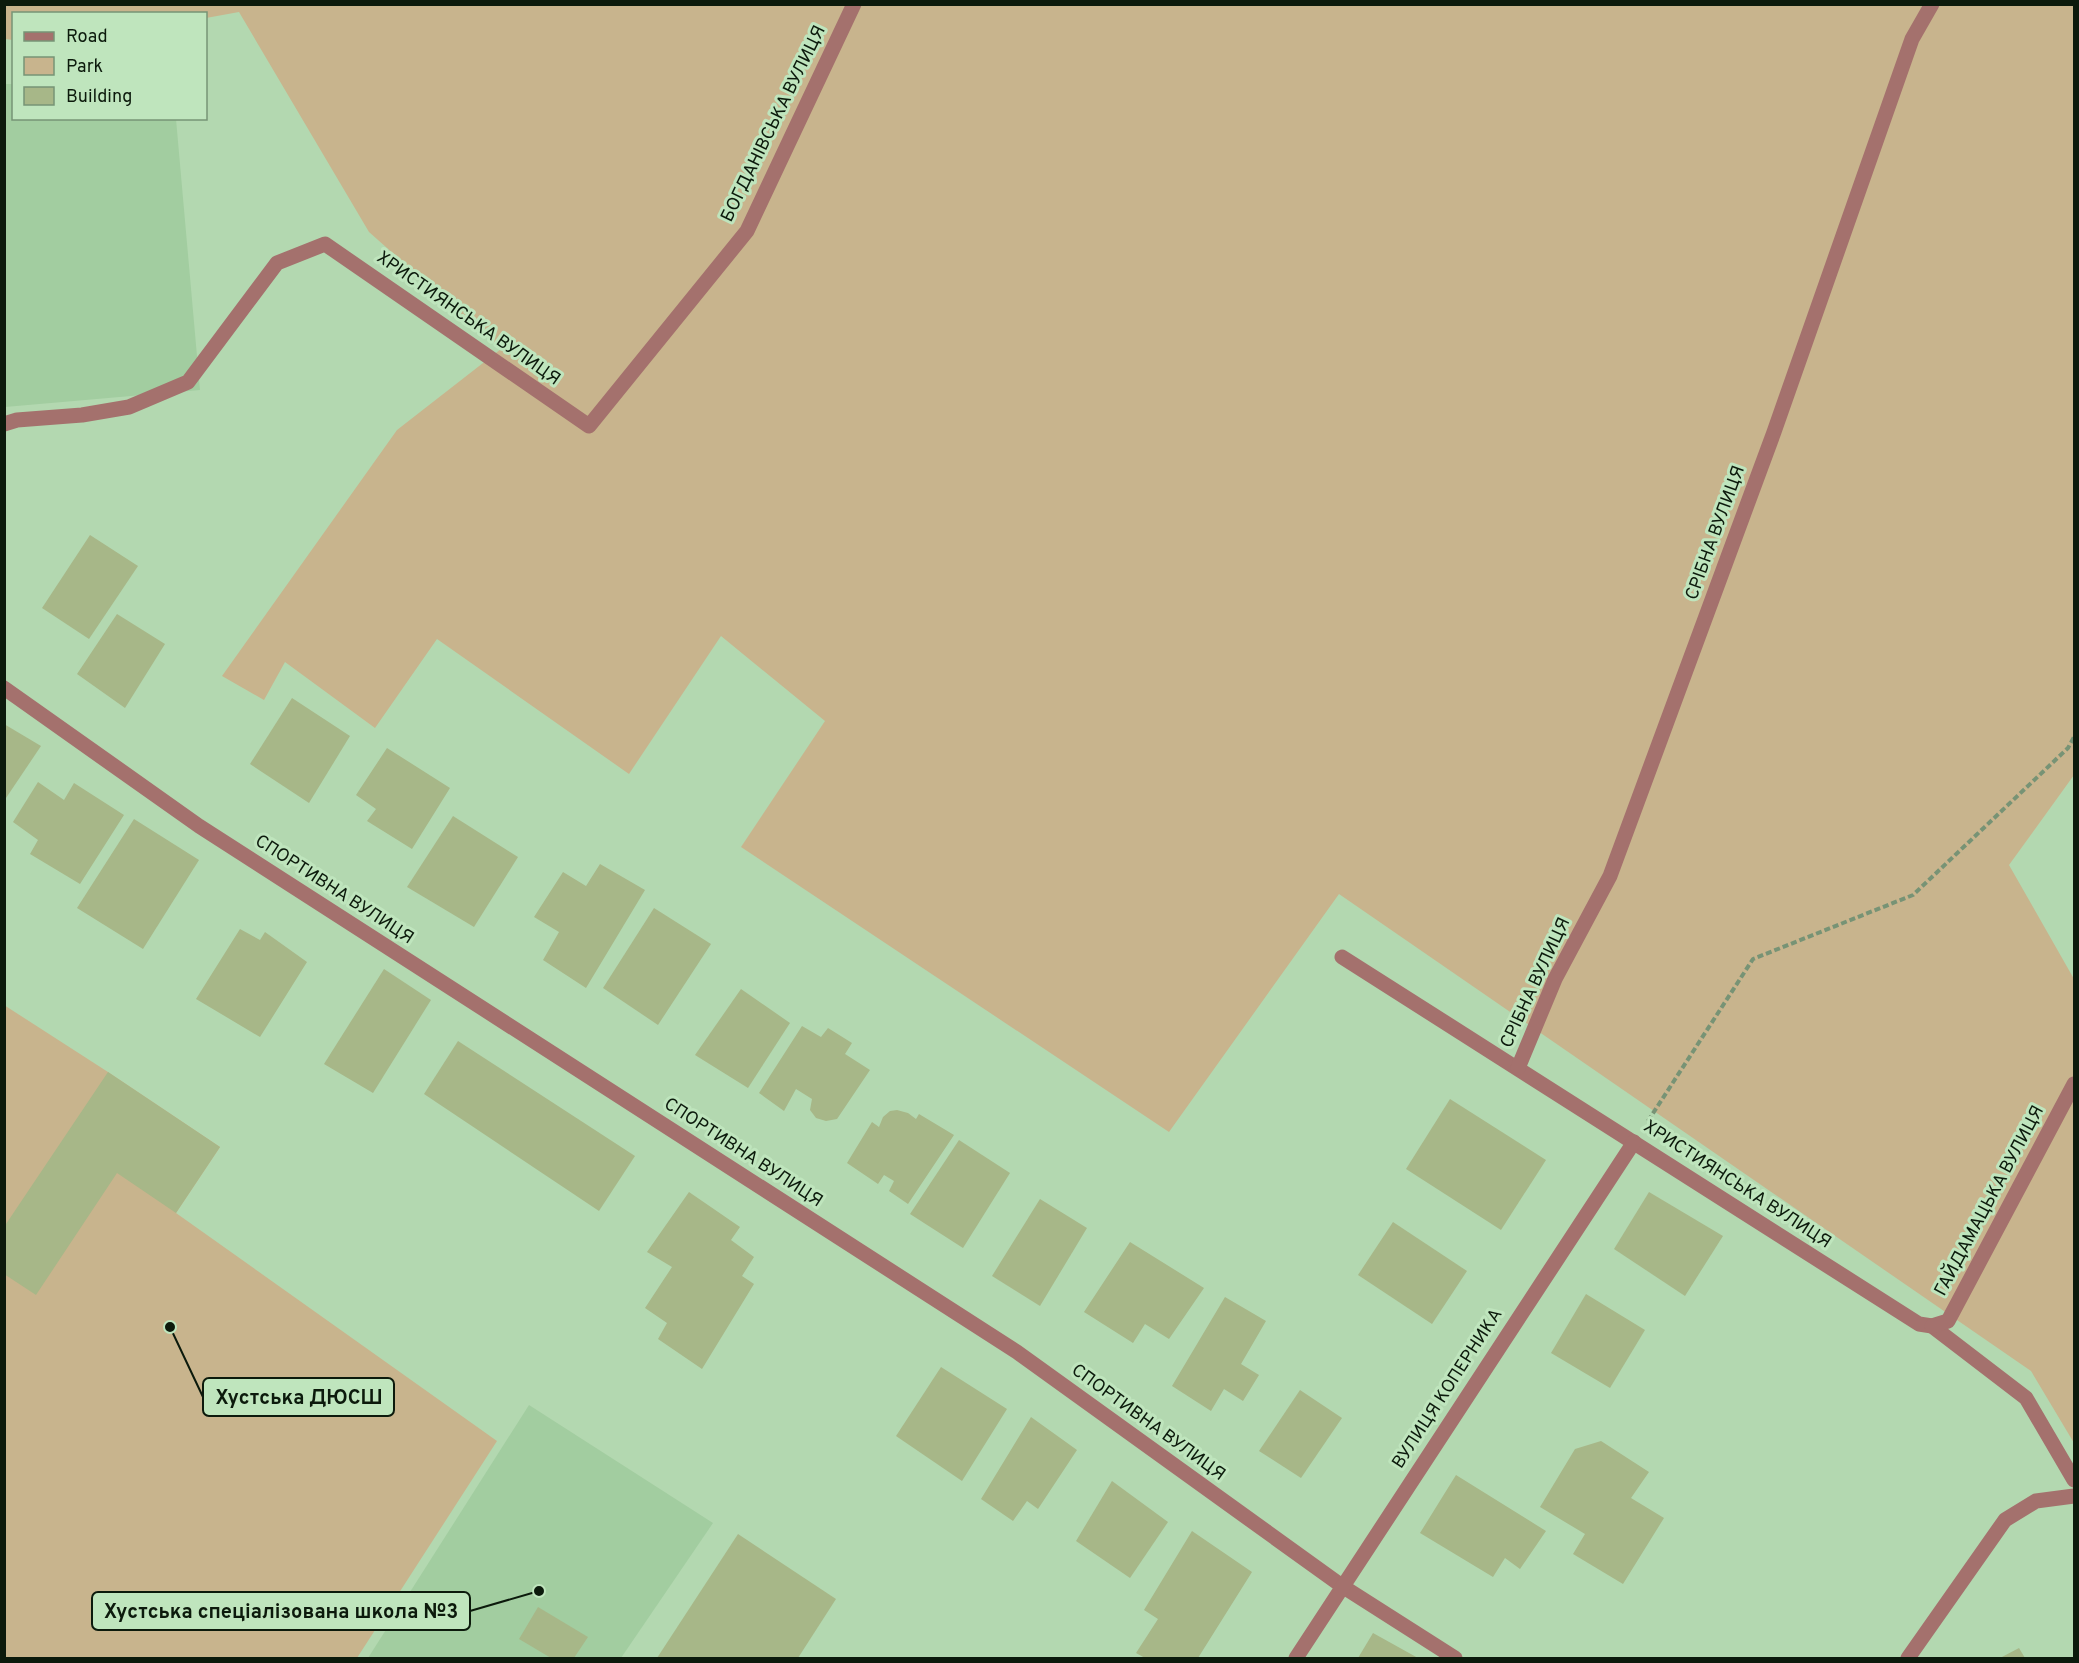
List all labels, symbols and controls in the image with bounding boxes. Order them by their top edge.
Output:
legend [12,12,207,120]
street label: БОГДАНІВСЬКА ВУЛИЦЯ [716,22,832,226]
text: Road [66,26,108,49]
text: Park [66,56,103,79]
text: Building [66,86,132,109]
street label: ХРИСТИЯНСЬКА ВУЛИЦЯ [372,247,564,391]
street label: СРІБНА ВУЛИЦЯ [1681,463,1751,603]
street label: СПОРТИВНА ВУЛИЦЯ [250,830,418,950]
street label: СРІБНА ВУЛИЦЯ [1496,914,1576,1052]
street label: СПОРТИВНА ВУЛИЦЯ [659,1093,827,1213]
street label: ГАЙДАМАЦЬКА ВУЛИЦЯ [1928,1101,2050,1300]
street label: ХРИСТИЯНСЬКА ВУЛИЦЯ [1639,1116,1835,1254]
street label: ВУЛИЦЯ КОПЕРНИКА [1388,1305,1508,1473]
street label: СПОРТИВНА ВУЛИЦЯ [1066,1359,1230,1487]
callout: Хустська ДЮСШ [203,1378,394,1416]
text: Хустська ДЮСШ [215,1386,383,1412]
callout: Хустська спеціалізована школа №3 [92,1592,470,1630]
text: Хустська спеціалізована школа №3 [104,1600,458,1626]

